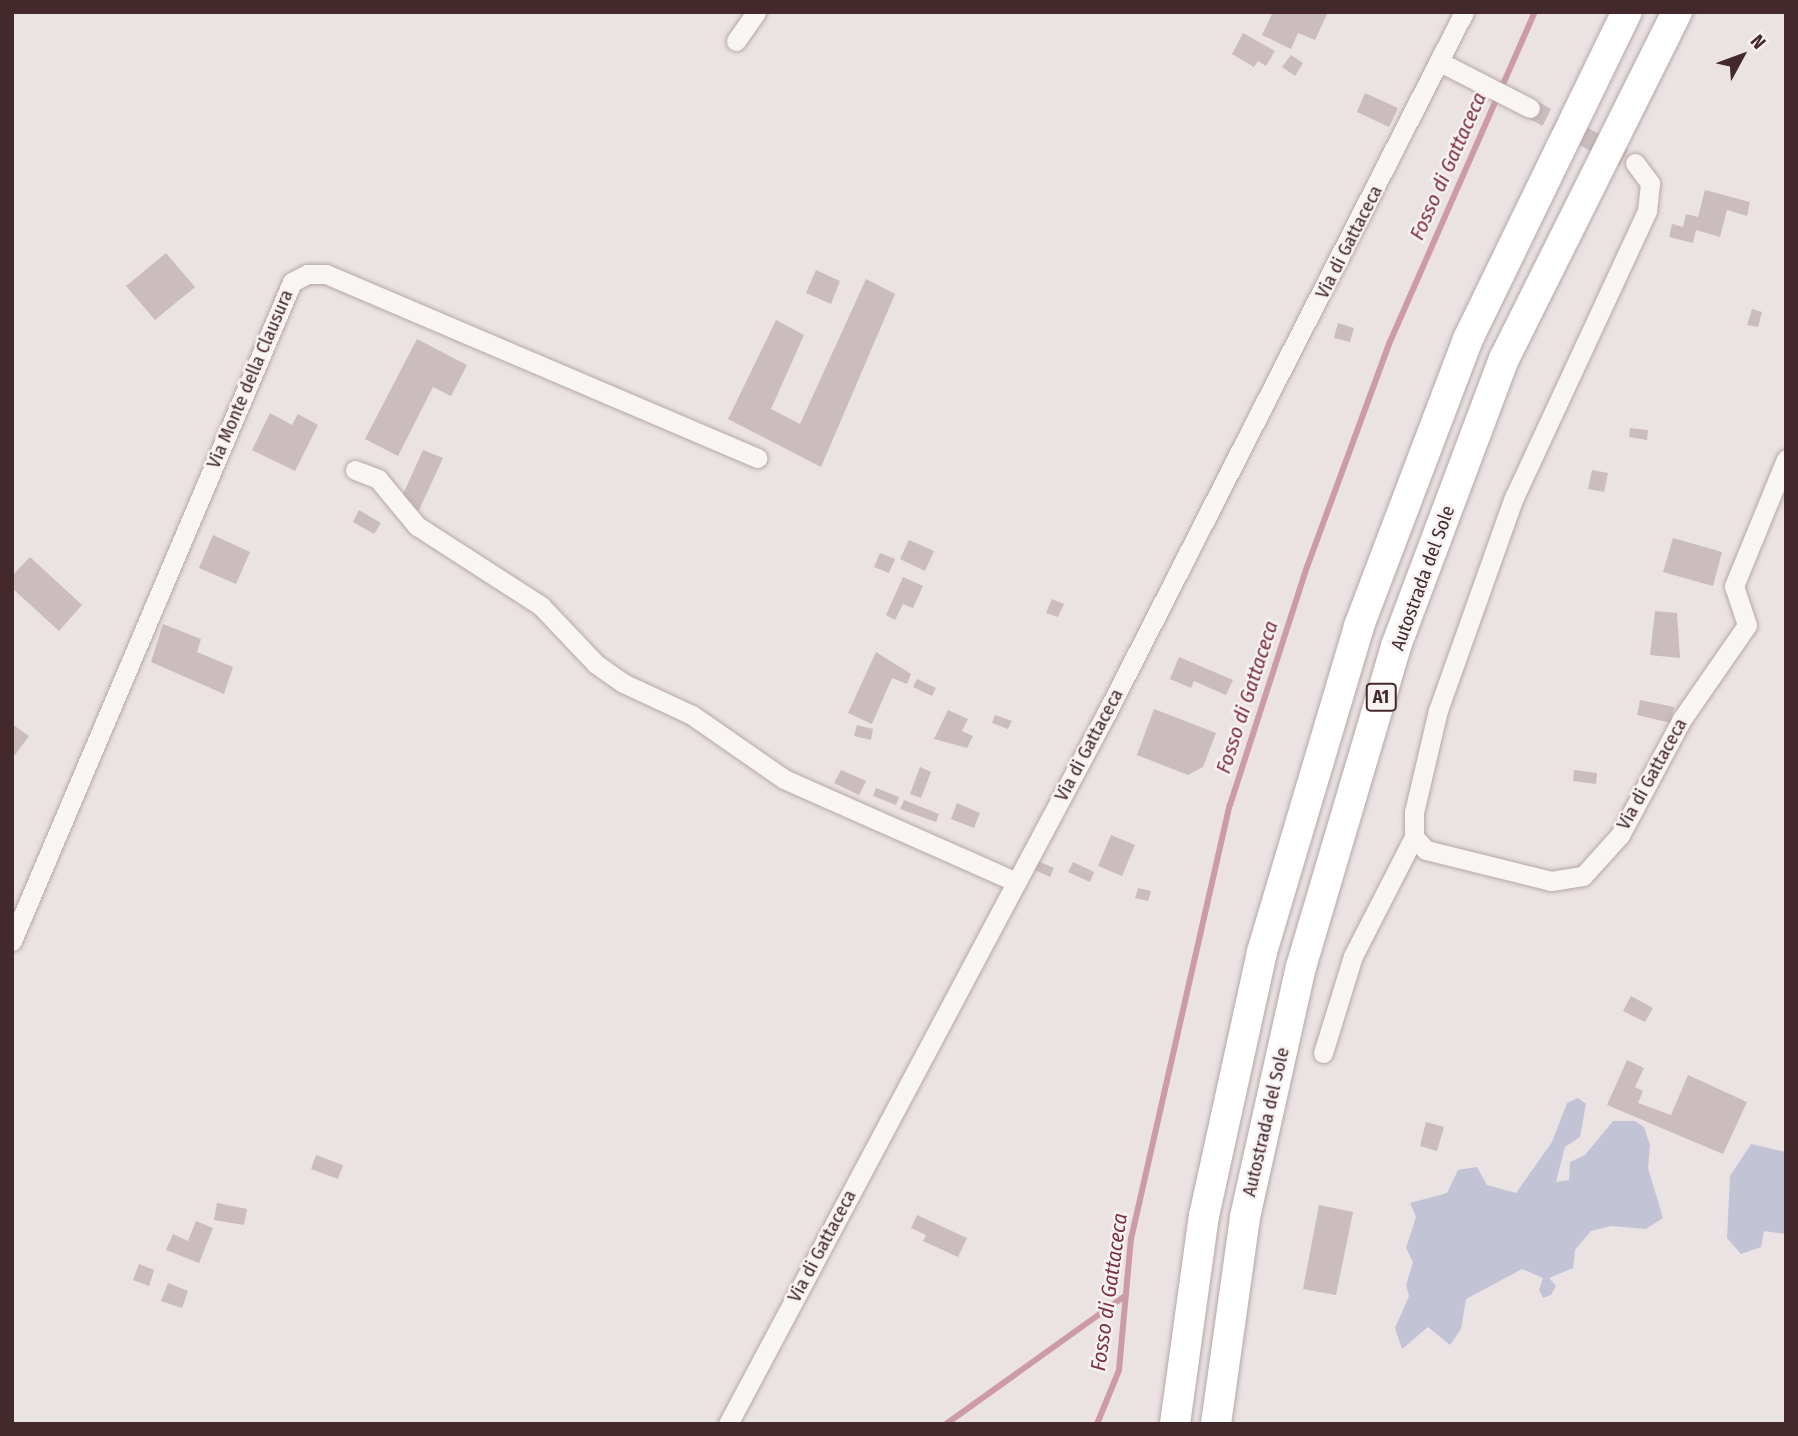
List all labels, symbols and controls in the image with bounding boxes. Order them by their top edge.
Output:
north arrow [1707,21,1777,91]
text: N [1746,30,1771,54]
water label: Fosso di Gattaceca [1404,88,1492,244]
street label: Via di Gattaceca [1311,182,1387,302]
street label: Via Monte della Clausura [202,286,298,472]
street label: Autostrada del Sole [1386,503,1460,653]
water label: Fosso di Gattaceca [1210,617,1284,777]
road number: A1 [1365,682,1397,712]
street label: Via di Gattaceca [1050,685,1128,805]
street label: Via di Gattaceca [1612,714,1692,834]
street label: Autostrada del Sole [1238,1045,1294,1199]
street label: Via di Gattaceca [783,1186,861,1306]
water label: Fosso di Gattaceca [1085,1212,1133,1372]

